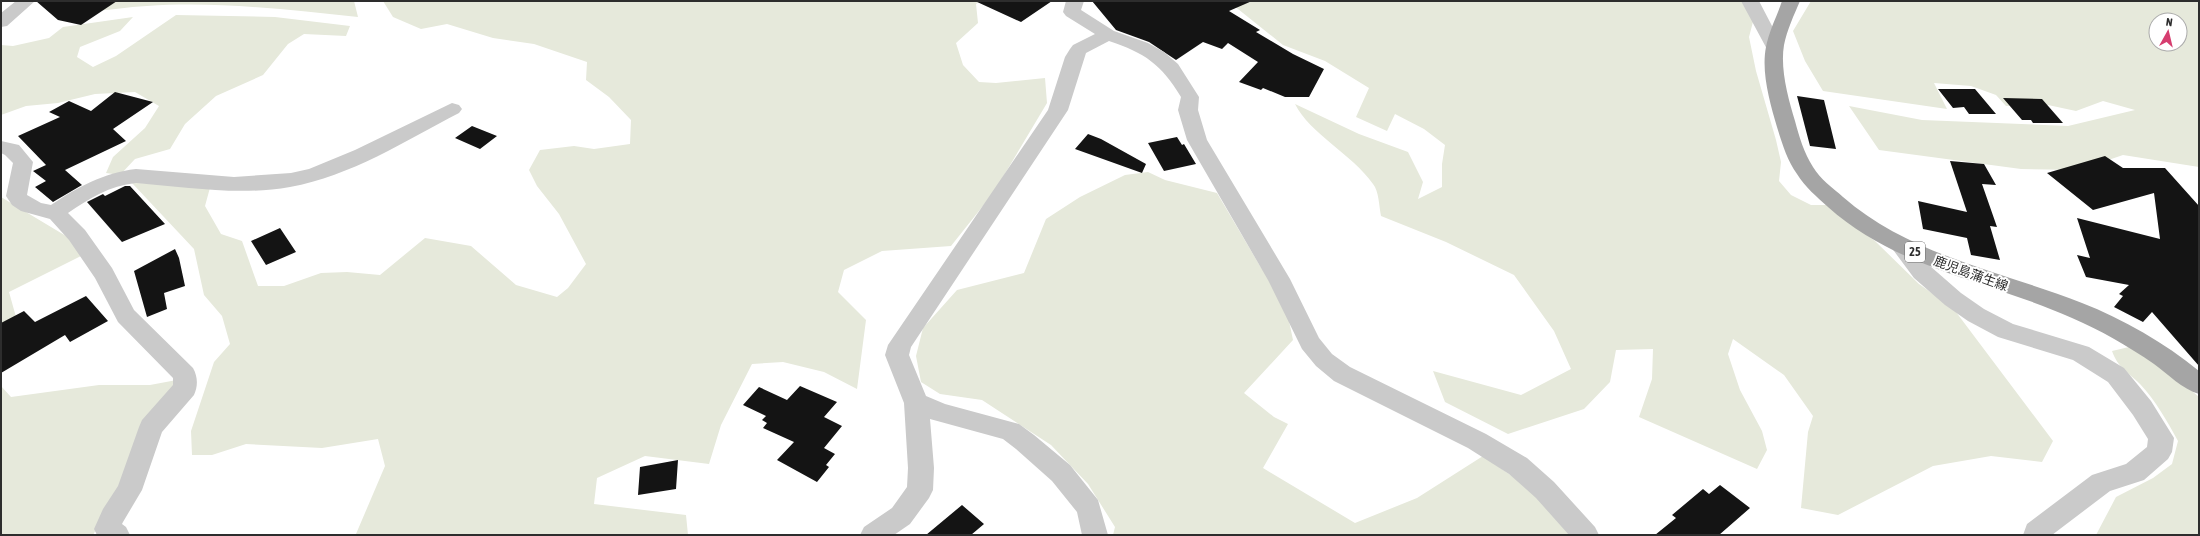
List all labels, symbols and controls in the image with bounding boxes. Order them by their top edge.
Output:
north arrow [2148,12,2188,52]
text: N [2165,16,2173,28]
road number: 25 [1905,242,1925,262]
street label: 鹿児島蒲生線 [1932,253,2010,294]

